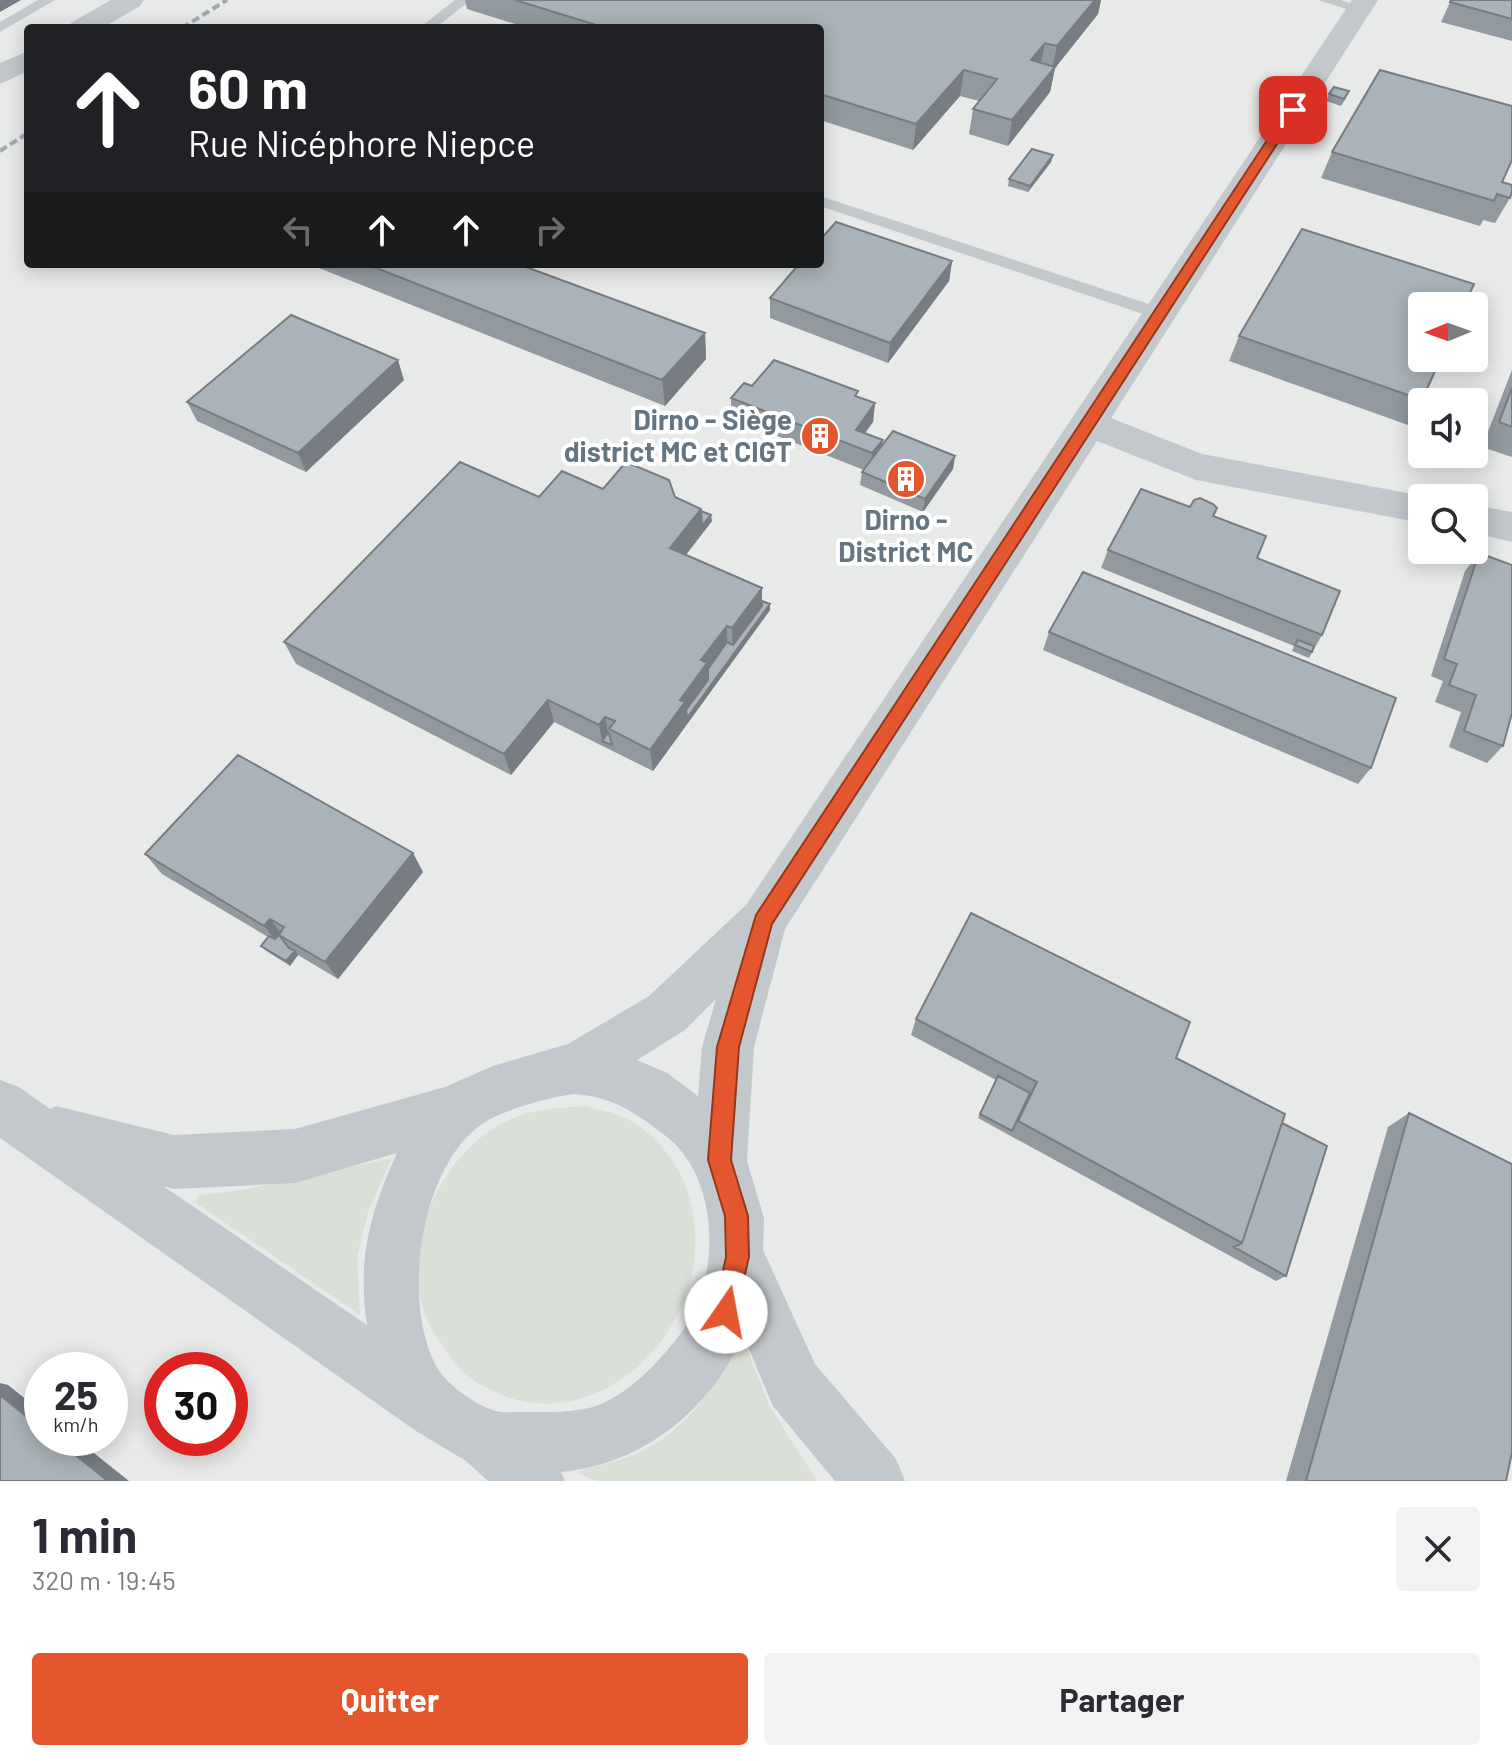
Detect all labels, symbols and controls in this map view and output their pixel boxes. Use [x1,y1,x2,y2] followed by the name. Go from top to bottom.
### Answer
[188,53,308,120] text: 60 m
[56,56,160,160] icon: ahead
[1259,76,1327,144] pin
[1271,88,1315,132] icon: arrive
[188,121,535,164] text: Rue Nicéphore Niepce
[276,208,320,252] icon: left
[360,208,404,252] icon: ahead
[444,208,488,252] icon: ahead
[528,208,572,252] icon: right
[1408,292,1488,372] north arrow
[1408,292,1488,564] map controls
[1408,388,1488,468] button: sound
[564,402,792,468] place label: Dirno - Siège district MC et CIGT
[799,415,841,457] building icon: Dirno - Siège district MC et CIGT
[885,458,927,500] building icon: Dirno - District MC
[1408,484,1488,564] button: search
[838,502,974,568] place label: Dirno - District MC
[684,1270,768,1354] position arrow
[144,1352,248,1456] speed limit sign: 30
[54,1370,98,1418] text: 25
[53,1412,99,1436] text: km/h
[32,1505,137,1563] text: 1 min
[1396,1507,1480,1591] button: close
[32,1564,176,1595] text: 320 m · 19:45
[32,1653,748,1745] button: Quitter
[764,1653,1480,1745] button: Partager

